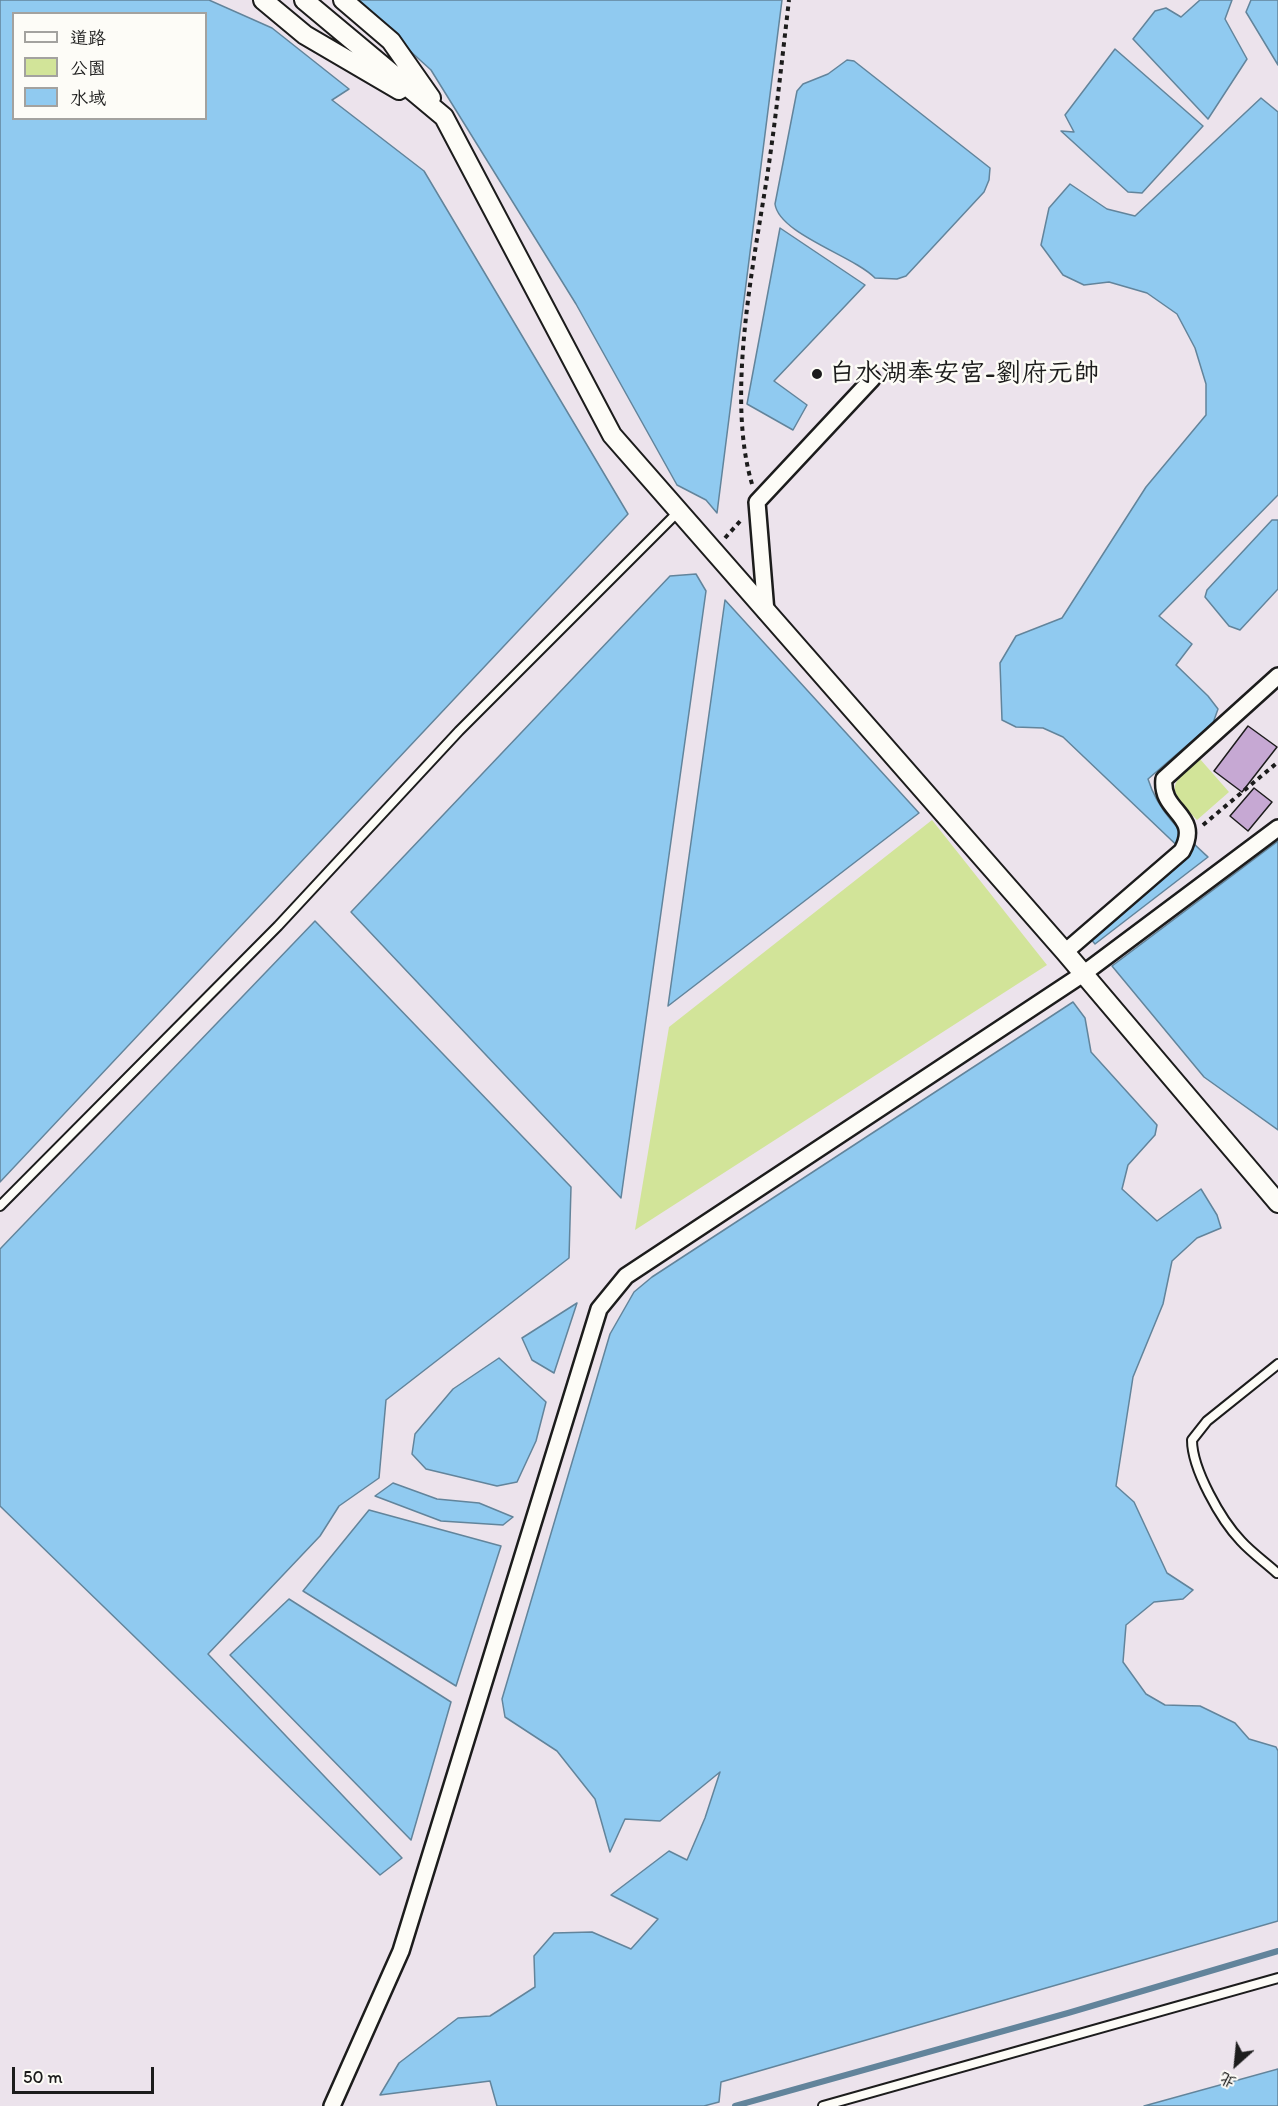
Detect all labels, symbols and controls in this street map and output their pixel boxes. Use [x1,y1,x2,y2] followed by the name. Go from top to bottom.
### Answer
[12,12,207,120] legend
[70,27,106,49] text: 道路
[70,57,106,79] text: 公園
[70,87,106,109] text: 水域
[829,358,1099,390] place label: 白水湖奉安宮-劉府元帥
[810,367,824,381] marker: 白水湖奉安宮-劉府元帥
[1206,2034,1266,2094] north arrow
[15,2055,158,2093] scale bar
[23,2066,63,2088] text: 50 m
[1216,2068,1239,2093] text: 北

